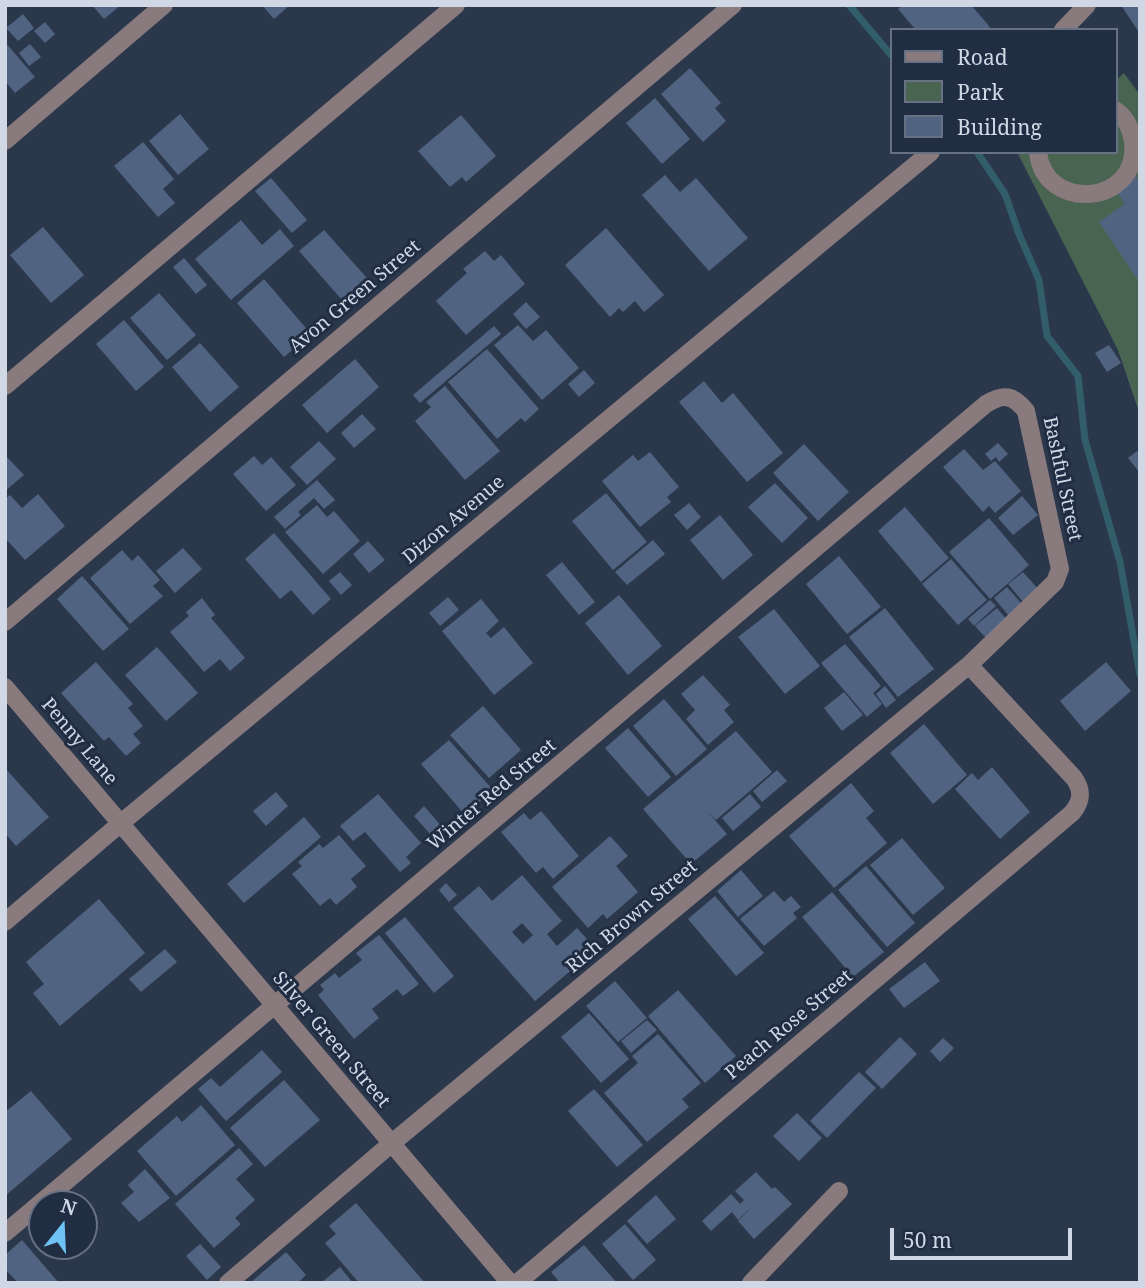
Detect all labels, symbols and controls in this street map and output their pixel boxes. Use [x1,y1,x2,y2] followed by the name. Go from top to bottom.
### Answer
[890,28,1117,154] legend
[957,43,1008,71] text: Road
[957,78,1004,106] text: Park
[957,113,1042,141] text: Building
[285,235,425,359] street label: Avon Green Street
[1038,415,1086,543] street label: Bashful Street
[399,471,509,569] street label: Dizon Avenue
[36,694,122,790] street label: Penny Lane
[423,734,561,856] street label: Winter Red Street
[562,856,702,978] street label: Rich Brown Street
[721,965,857,1085] street label: Peach Rose Street
[268,967,394,1113] street label: Silver Green Street
[28,1190,98,1260] north arrow
[58,1192,80,1222] text: N
[893,1214,1075,1258] scale bar
[903,1226,952,1254] text: 50 m

